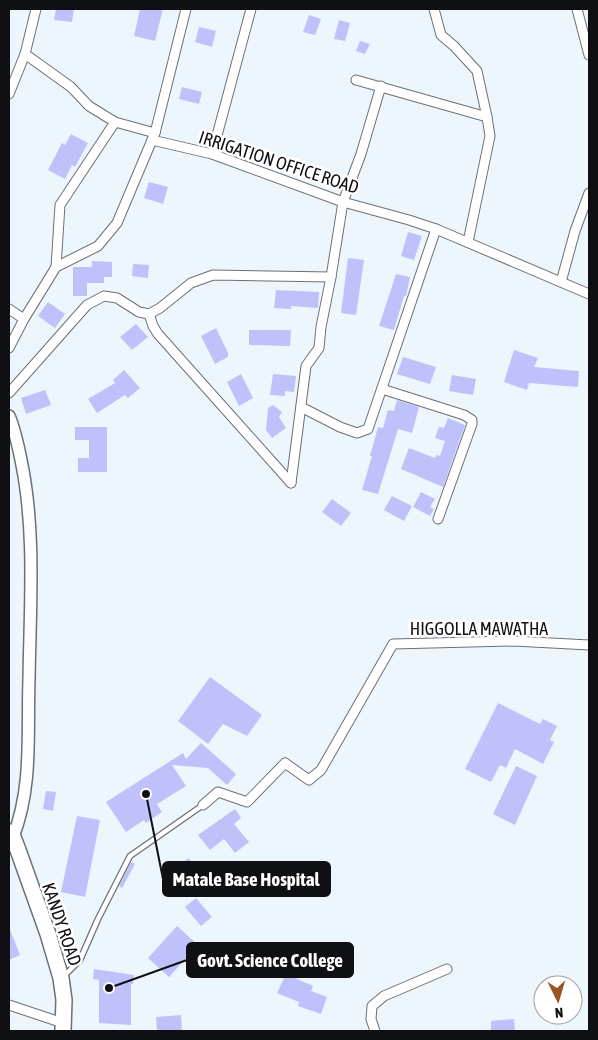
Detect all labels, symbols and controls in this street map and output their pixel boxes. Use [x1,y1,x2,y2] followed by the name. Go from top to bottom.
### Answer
[196,126,362,198] street label: IRRIGATION OFFICE ROAD
[410,618,548,639] street label: HIGGOLLA MAWATHA
[163,862,330,896] callout: Matale Base Hospital
[172,868,321,890] text: Matale Base Hospital
[38,880,86,968] street label: KANDY ROAD
[187,943,353,977] callout: Govt. Science College
[197,949,343,971] text: Govt. Science College
[533,975,583,1025] north arrow
[554,1005,564,1021] text: N

